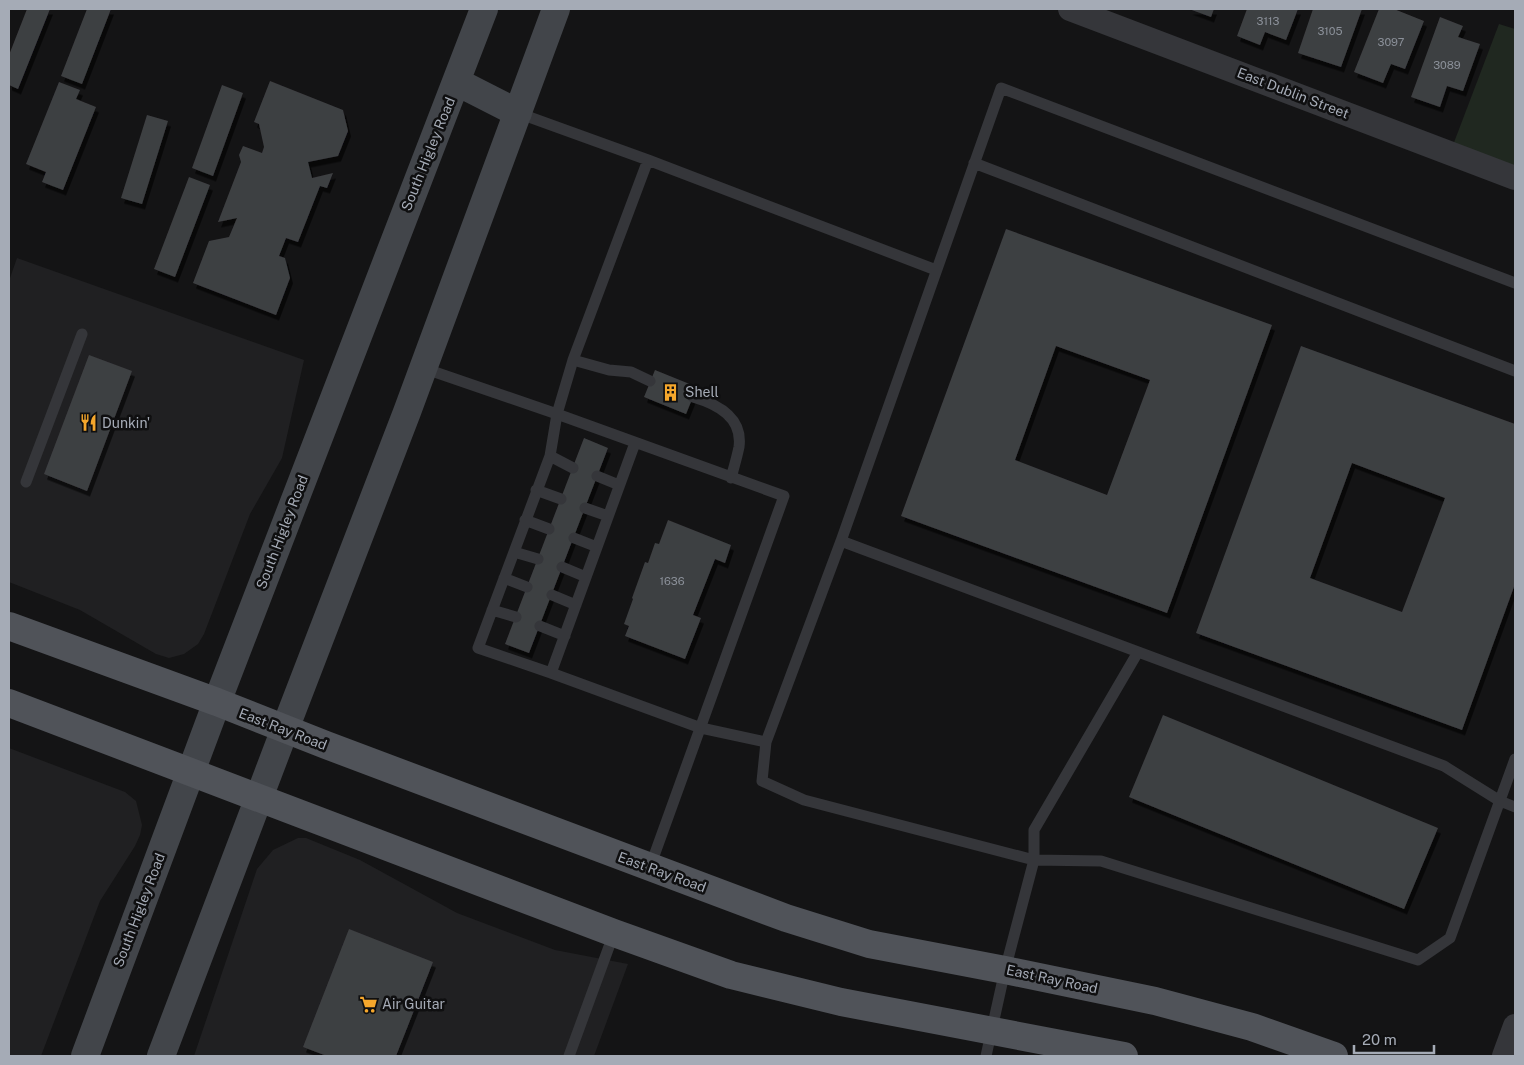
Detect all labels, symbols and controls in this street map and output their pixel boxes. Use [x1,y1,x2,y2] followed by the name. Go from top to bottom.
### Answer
[1257,15,1279,27] house number: 3113
[1317,25,1343,37] house number: 3105
[1378,36,1405,48] house number: 3097
[1433,59,1461,71] house number: 3089
[1235,64,1351,122] street label: East Dublin Street
[398,95,458,213] street label: South Higley Road
[661,382,681,402] building icon: Shell
[685,384,719,400] place label: Shell
[78,413,98,433] restaurant icon: Dunkin'
[102,415,150,431] place label: Dunkin'
[253,473,311,591] street label: South Higley Road
[660,575,685,587] house number: 1636
[237,705,329,753] street label: East Ray Road
[616,849,708,895] street label: East Ray Road
[110,851,168,969] street label: South Higley Road
[1005,962,1099,996] street label: East Ray Road
[358,994,378,1014] supermarket icon: Air Guitar
[382,996,445,1012] place label: Air Guitar
[1354,1022,1434,1054] scale bar
[1362,1031,1397,1048] text: 20 m

